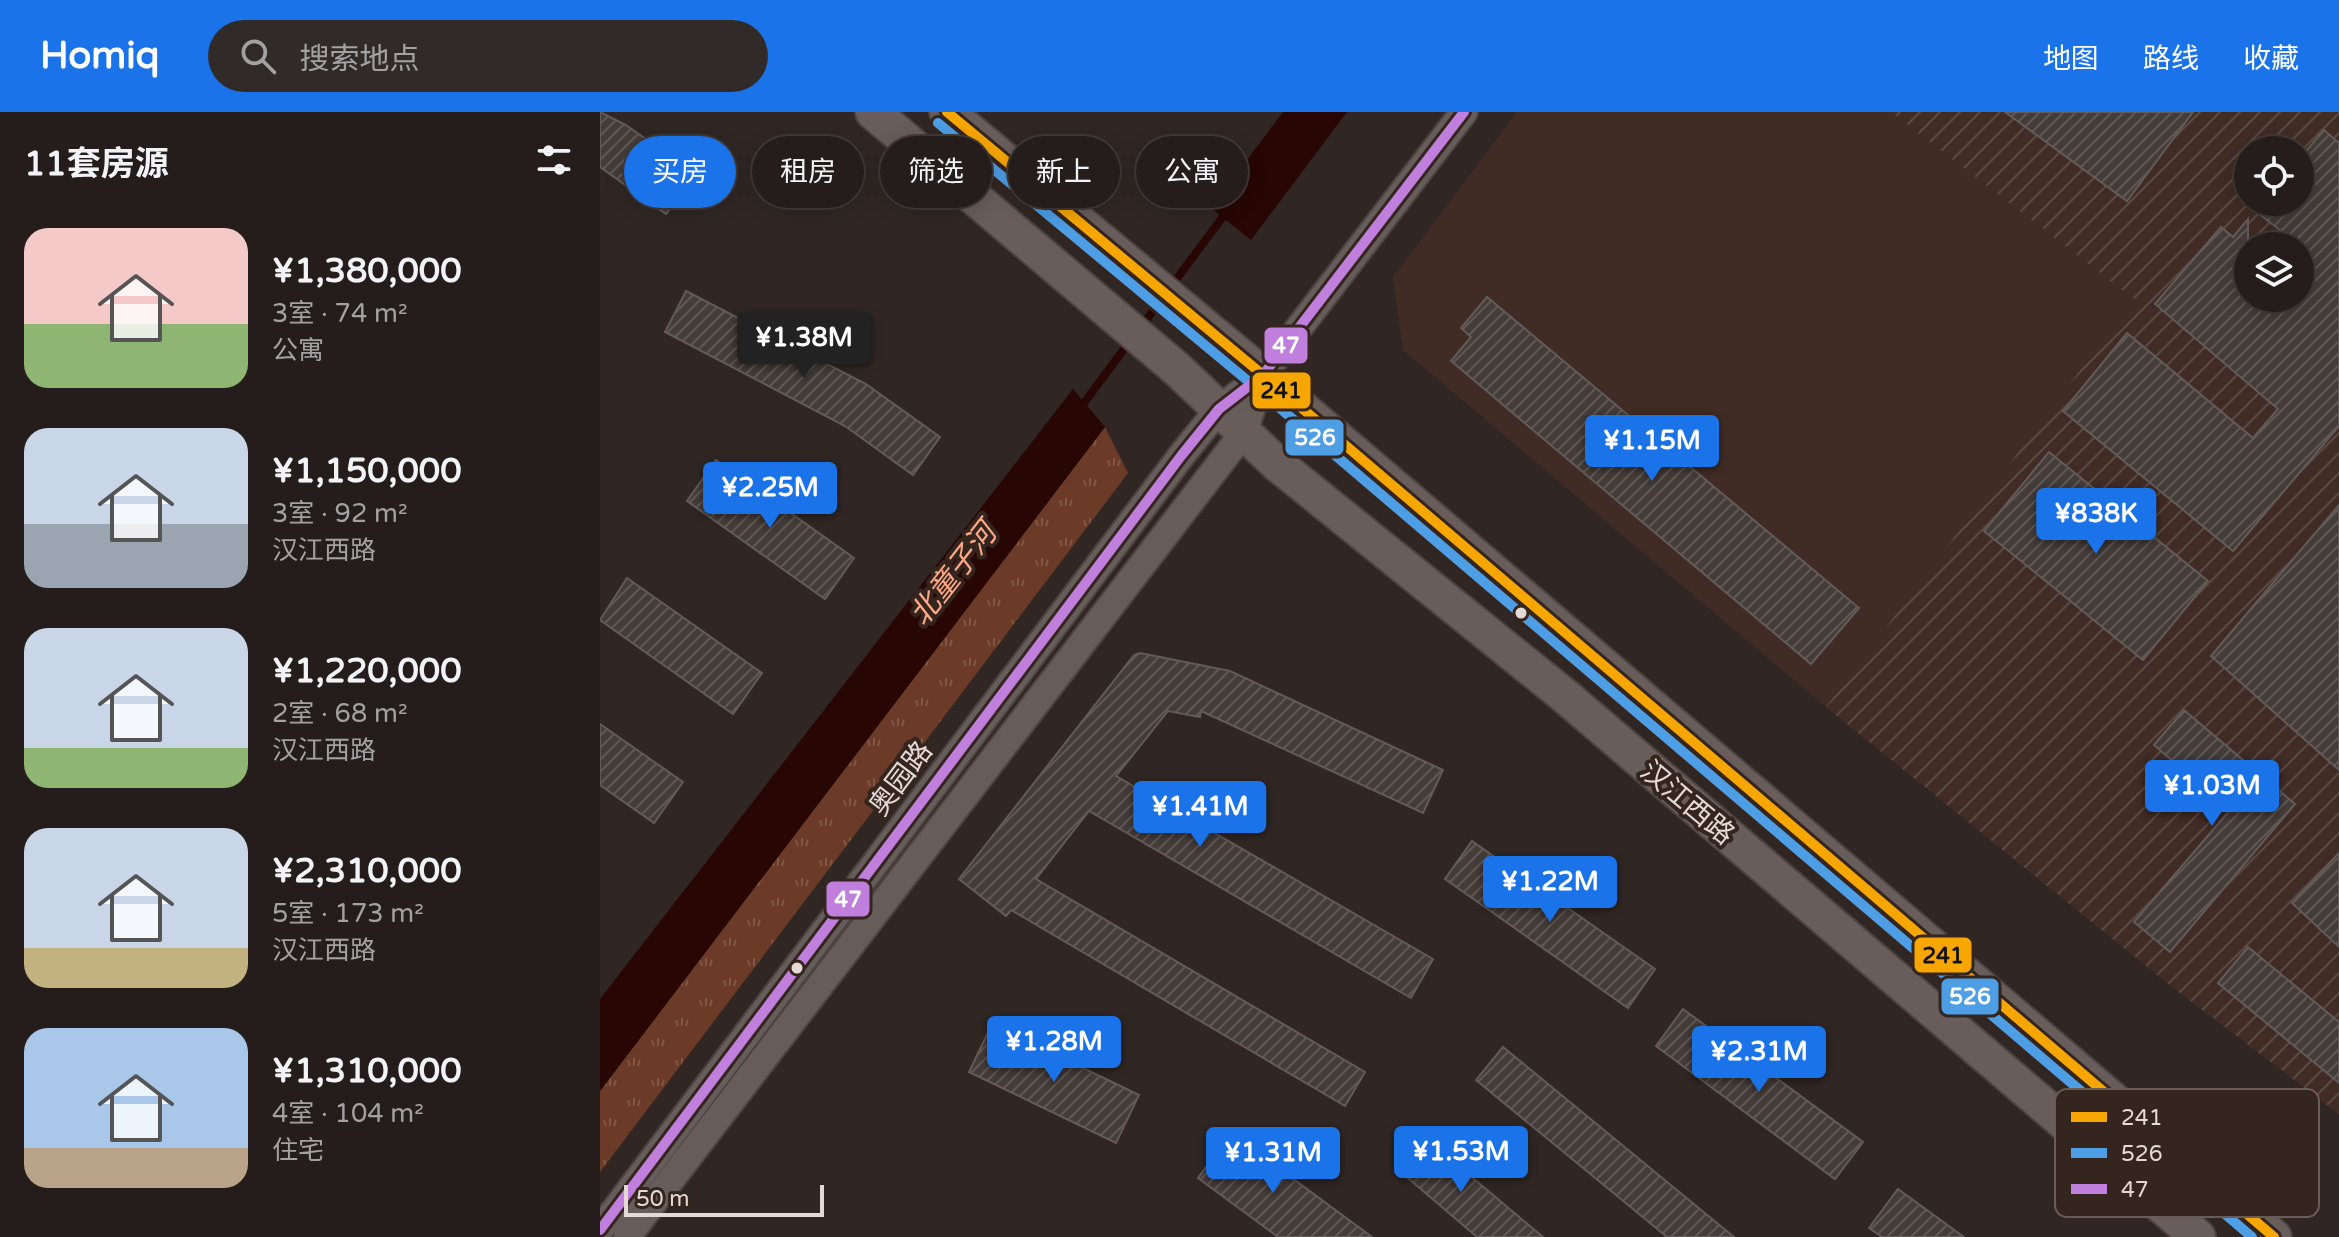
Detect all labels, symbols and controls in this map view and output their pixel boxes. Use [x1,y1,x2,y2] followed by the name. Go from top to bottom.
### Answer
[208,20,768,92] search box
[40,33,160,79] text: Homiq
[236,34,280,78] icon: search
[300,41,420,78] text: 搜索地点
[2043,42,2099,76] text: 地图
[2143,42,2199,76] text: 路线
[2243,42,2299,76] text: 收藏
[624,136,736,208] chip: 买房
[752,136,864,208] chip: 租房
[880,136,992,208] chip: 筛选
[1008,136,1120,208] chip: 新上
[1136,136,1248,208] chip: 公寓
[2234,136,2314,312] map controls
[2234,136,2314,216] button: locate
[532,138,576,182] icon: filters
[24,144,169,185] text: 11套房源
[2234,232,2314,312] button: layers
[272,251,462,292] text: ¥1,380,000
[88,260,184,356] icon: home
[272,298,408,329] text: 3室 · 74 m²
[739,312,869,380] pin: ¥1.38M
[755,322,853,353] text: ¥1.38M
[1263,326,1309,365] line badge: 47
[1272,333,1300,359] text: 47
[272,335,324,366] text: 公寓
[1251,371,1312,410] line badge: 241
[1260,378,1302,404] text: 241
[1587,415,1717,483] pin: ¥1.15M
[1284,418,1345,457] line badge: 526
[1294,425,1336,451] text: 526
[1603,425,1701,456] text: ¥1.15M
[272,451,462,492] text: ¥1,150,000
[88,460,184,556] icon: home
[705,462,835,530] pin: ¥2.25M
[721,472,819,503] text: ¥2.25M
[2040,488,2152,556] pin: ¥838K
[272,498,408,529] text: 3室 · 92 m²
[2054,498,2138,529] text: ¥838K
[902,512,1008,633] water label: 北童子河
[272,535,376,566] text: 汉江西路
[1513,605,1529,621] unlabelled marker
[272,651,462,692] text: ¥1,220,000
[88,660,184,756] icon: home
[272,698,408,729] text: 2室 · 68 m²
[272,735,376,766] text: 汉江西路
[862,735,940,822] street label: 奥园路
[1634,754,1741,852] street label: 汉江西路
[2147,760,2277,828] pin: ¥1.03M
[2163,770,2261,801] text: ¥1.03M
[1135,781,1265,849] pin: ¥1.41M
[1151,791,1249,822] text: ¥1.41M
[272,851,462,892] text: ¥2,310,000
[1485,856,1615,924] pin: ¥1.22M
[88,860,184,956] icon: home
[1501,866,1599,897] text: ¥1.22M
[825,880,871,918] line badge: 47
[834,887,862,913] text: 47
[272,898,424,929] text: 5室 · 173 m²
[272,935,376,966] text: 汉江西路
[1913,936,1973,974] line badge: 241
[1922,943,1964,969] text: 241
[789,960,805,976] unlabelled marker
[1940,977,2000,1016] line badge: 526
[1949,984,1991,1010] text: 526
[989,1016,1119,1084] pin: ¥1.28M
[1005,1026,1103,1057] text: ¥1.28M
[1694,1026,1824,1094] pin: ¥2.31M
[1710,1036,1808,1067] text: ¥2.31M
[272,1051,462,1092] text: ¥1,310,000
[88,1060,184,1156] icon: home
[2055,1089,2319,1217] legend
[272,1098,424,1129] text: 4室 · 104 m²
[2121,1105,2162,1131] text: 241
[1396,1126,1526,1194] pin: ¥1.53M
[1208,1127,1338,1195] pin: ¥1.31M
[272,1135,324,1166] text: 住宅
[1412,1136,1510,1167] text: ¥1.53M
[1224,1137,1322,1168] text: ¥1.31M
[2121,1141,2162,1167] text: 526
[2121,1177,2149,1203] text: 47
[624,1181,824,1217] scale bar
[636,1186,690,1212] text: 50 m

